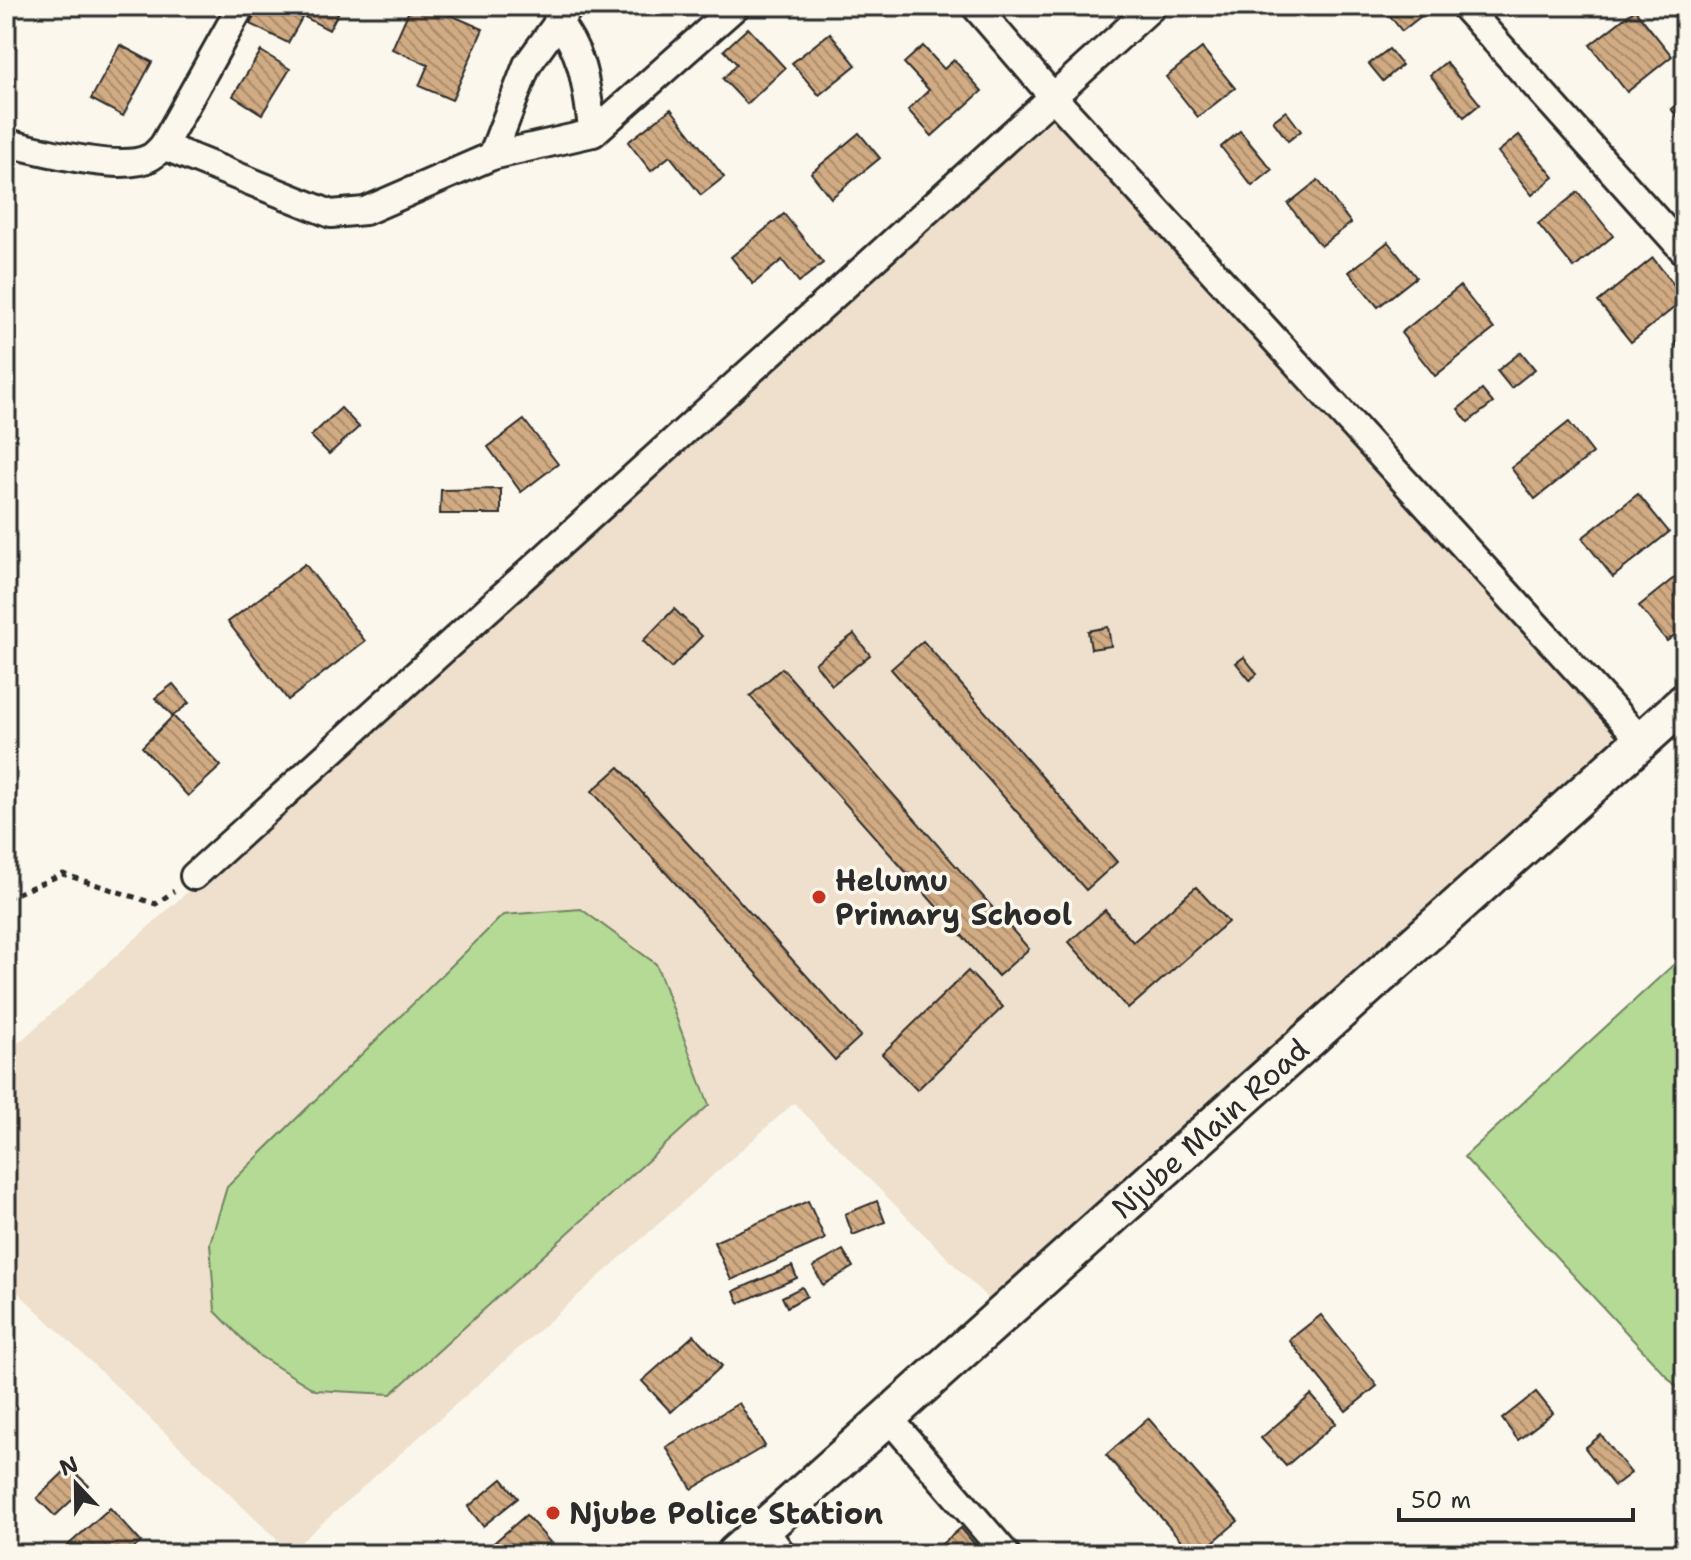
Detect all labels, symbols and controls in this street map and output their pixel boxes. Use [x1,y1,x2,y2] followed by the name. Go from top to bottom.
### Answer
[835,860,1072,935] place label: Helumu Primary School
[810,888,828,906] marker: Helumu Primary School
[1102,1029,1318,1228] street label: Njube Main Road
[36,1444,116,1524] north arrow
[55,1449,82,1483] text: N
[1399,1472,1633,1522] scale bar
[1411,1484,1471,1516] text: 50 m
[569,1493,883,1534] place label: Njube Police Station
[544,1504,562,1522] marker: Njube Police Station

